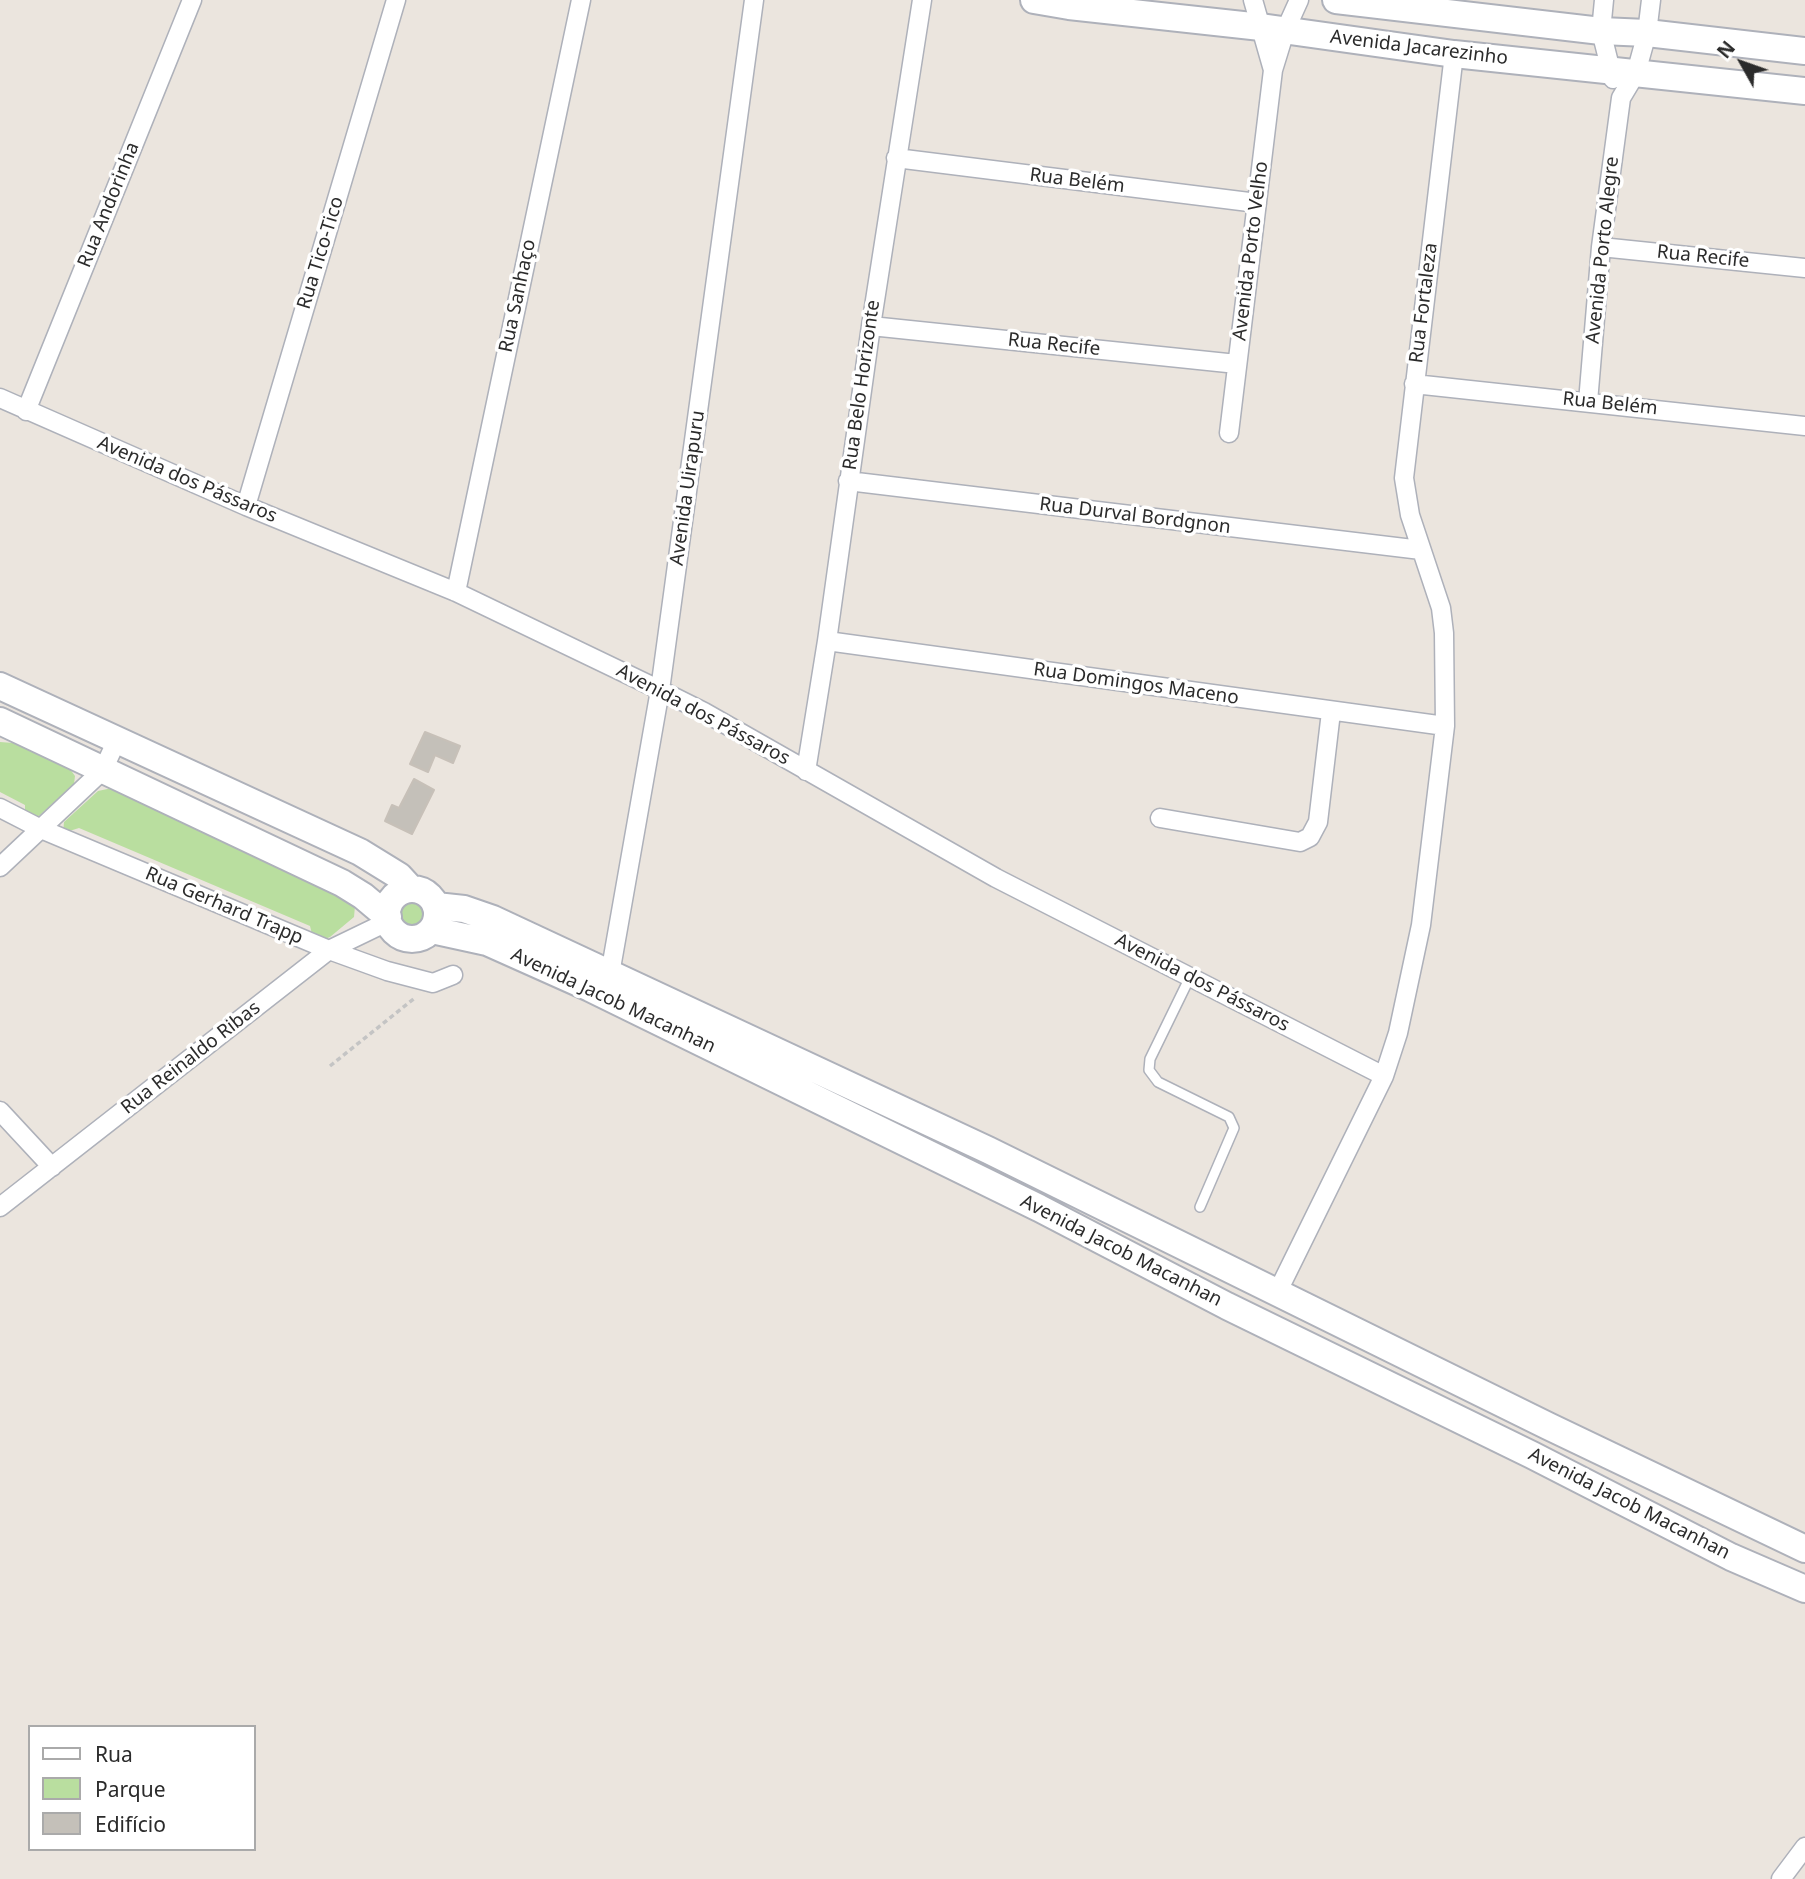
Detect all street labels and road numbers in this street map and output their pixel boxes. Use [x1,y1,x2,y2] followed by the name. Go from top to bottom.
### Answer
[1329,26,1509,70] street label: Avenida Jacarezinho
[73,139,145,271] street label: Rua Andorinha
[1582,155,1624,345] street label: Avenida Porto Alegre
[1229,160,1273,342] street label: Avenida Porto Velho
[1028,164,1126,198] street label: Rua Belém
[293,194,349,312] street label: Rua Tico-Tico
[495,237,541,355] street label: Rua Sanhaço
[1656,241,1750,273] street label: Rua Recife
[1405,242,1443,364] street label: Rua Fortaleza
[839,298,885,472] street label: Rua Belo Horizonte
[1007,329,1101,361] street label: Rua Recife
[1561,388,1659,420] street label: Rua Belém
[666,409,710,567] street label: Avenida Uirapuru
[94,432,280,528] street label: Avenida dos Pássaros
[1038,493,1232,539] street label: Rua Durval Bordgnon
[1032,658,1240,710] street label: Rua Domingos Maceno
[613,660,793,770] street label: Avenida dos Pássaros
[142,862,306,950] street label: Rua Gerhard Trapp
[1111,929,1293,1037] street label: Avenida dos Pássaros
[507,944,719,1058] street label: Avenida Jacob Macanhan
[117,997,265,1119] street label: Rua Reinaldo Ribas
[1016,1190,1226,1312] street label: Avenida Jacob Macanhan
[1524,1443,1734,1565] street label: Avenida Jacob Macanhan

